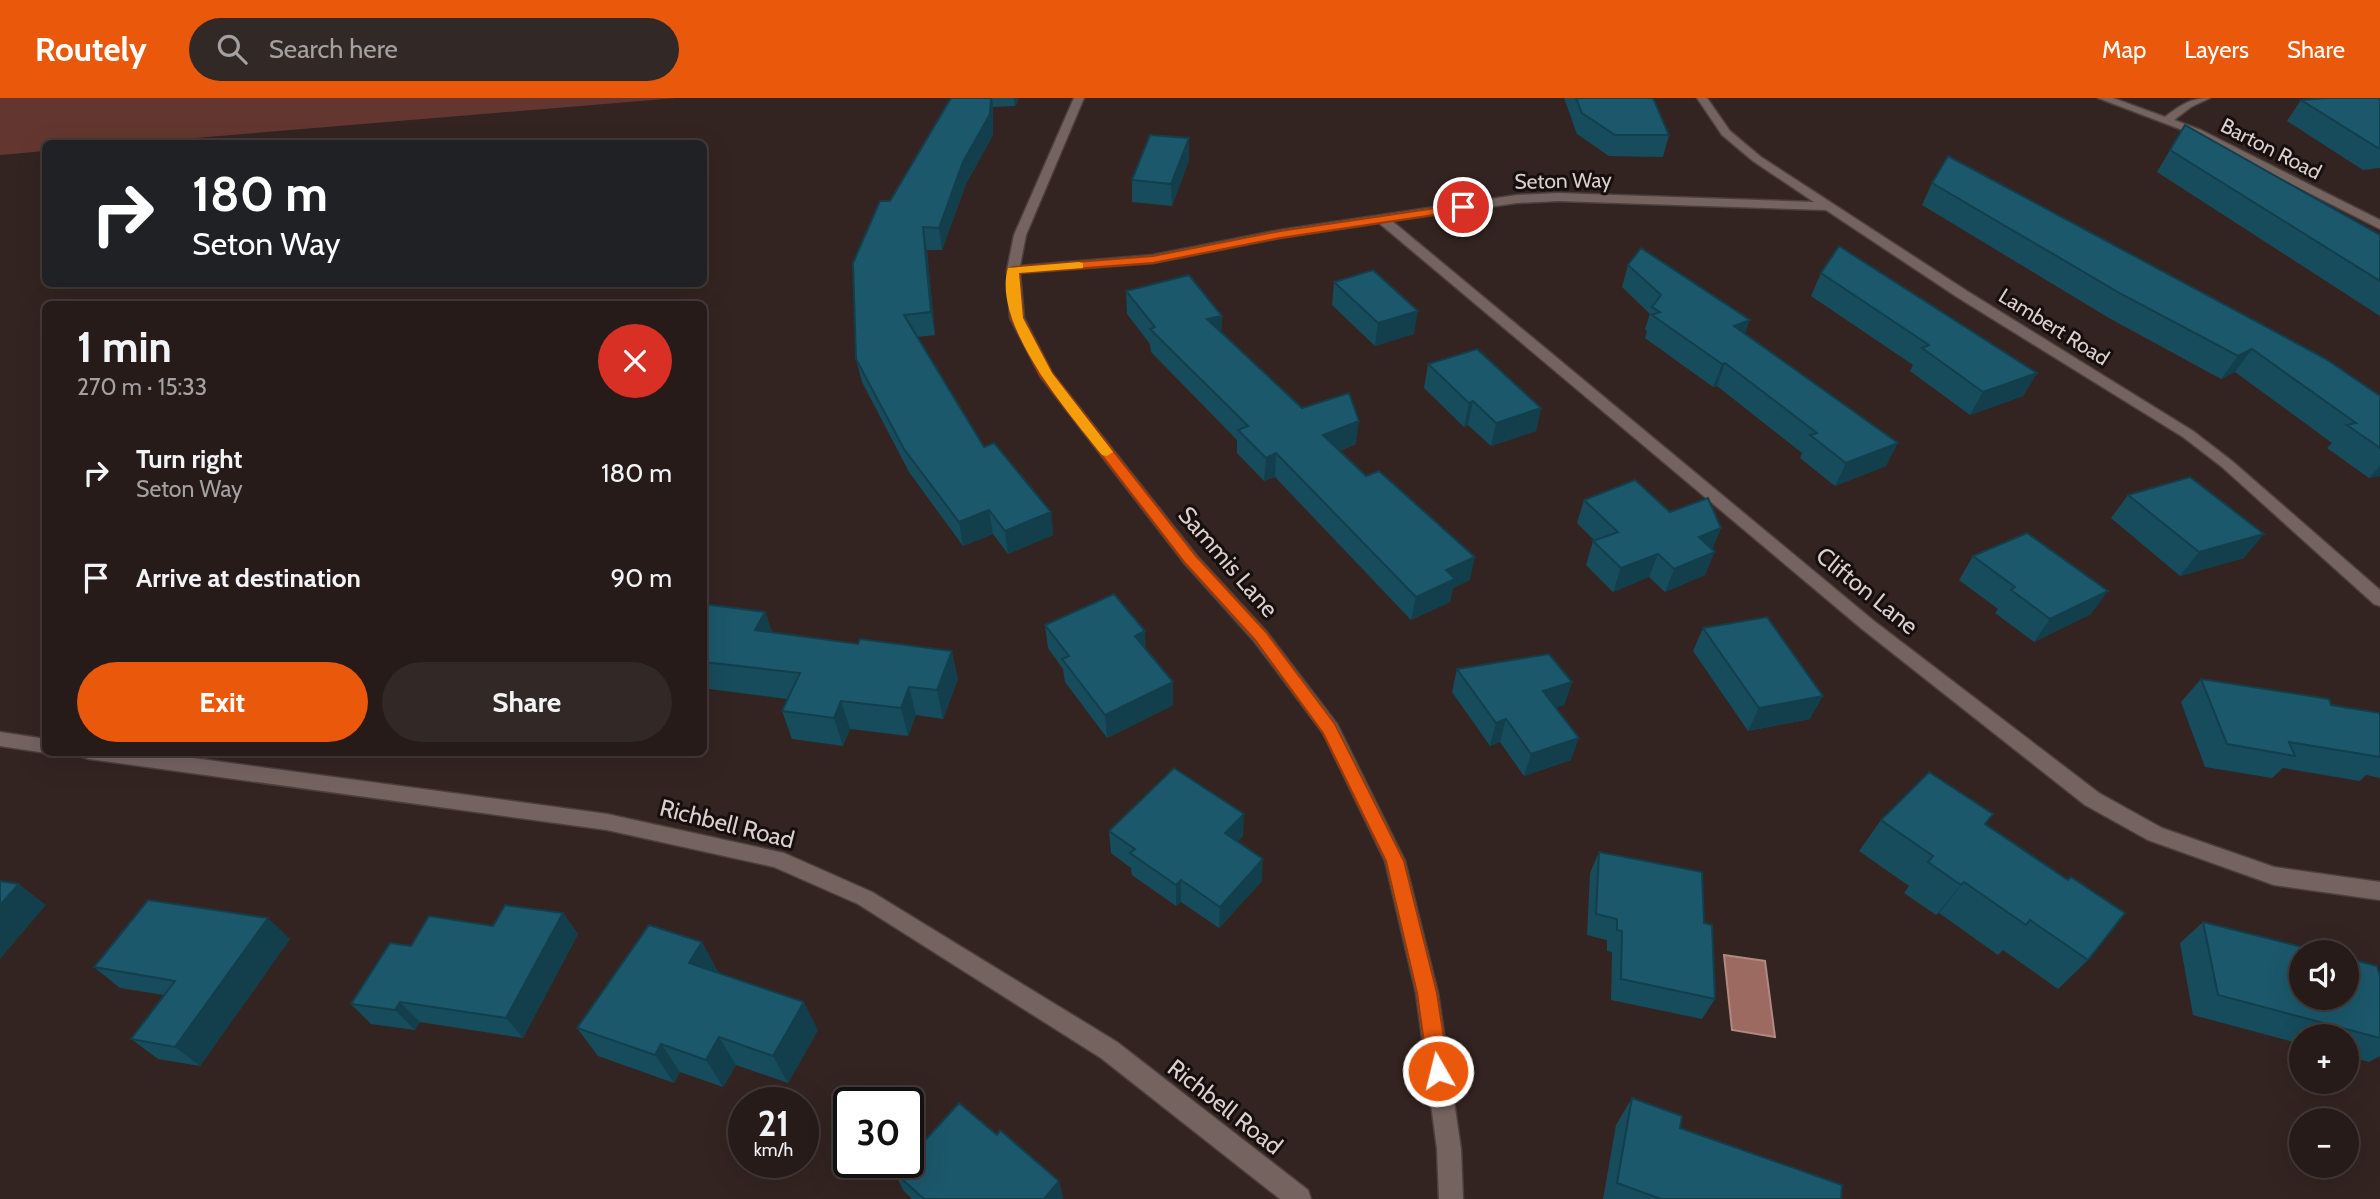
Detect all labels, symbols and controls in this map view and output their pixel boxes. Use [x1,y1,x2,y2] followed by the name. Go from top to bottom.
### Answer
[189,18,679,81] search box
[35,29,147,69] text: Routely
[213,30,251,68] icon: search
[269,33,398,65] text: Search here
[2102,35,2146,64] text: Map
[2184,35,2249,64] text: Layers
[2287,35,2345,64] text: Share
[2217,112,2326,185] street label: Barton Road
[192,164,328,223] text: 180 m
[1514,167,1612,194] street label: Seton Way
[77,168,168,259] icon: right
[1433,177,1493,237] pin
[1444,188,1482,226] icon: arrive
[192,224,340,263] text: Seton Way
[1994,283,2114,370] street label: Lambert Road
[77,321,172,373] text: 1 min
[598,324,672,398] button: close
[77,373,207,401] text: 270 m · 15:33
[136,443,242,475] text: Turn right
[77,454,115,492] icon: right
[601,457,672,489] text: 180 m
[136,475,243,503] text: Seton Way
[1172,500,1284,623] street label: Sammis Lane
[1810,541,1924,641] street label: Clifton Lane
[77,559,115,597] icon: arrive
[136,562,361,594] text: Arrive at destination
[610,562,672,594] text: 90 m
[77,662,368,742] button: Exit
[382,662,672,742] button: Share
[657,793,797,854] street label: Richbell Road
[2289,940,2359,1178] map controls
[2289,940,2359,1010] button: sound
[2289,1024,2359,1094] button: +
[1401,1034,1475,1108] position arrow
[1162,1053,1288,1160] street label: Richbell Road
[833,1087,924,1178] speed limit sign: 30
[758,1102,789,1145] text: 21
[2289,1108,2359,1178] button: −
[754,1139,793,1161] text: km/h

